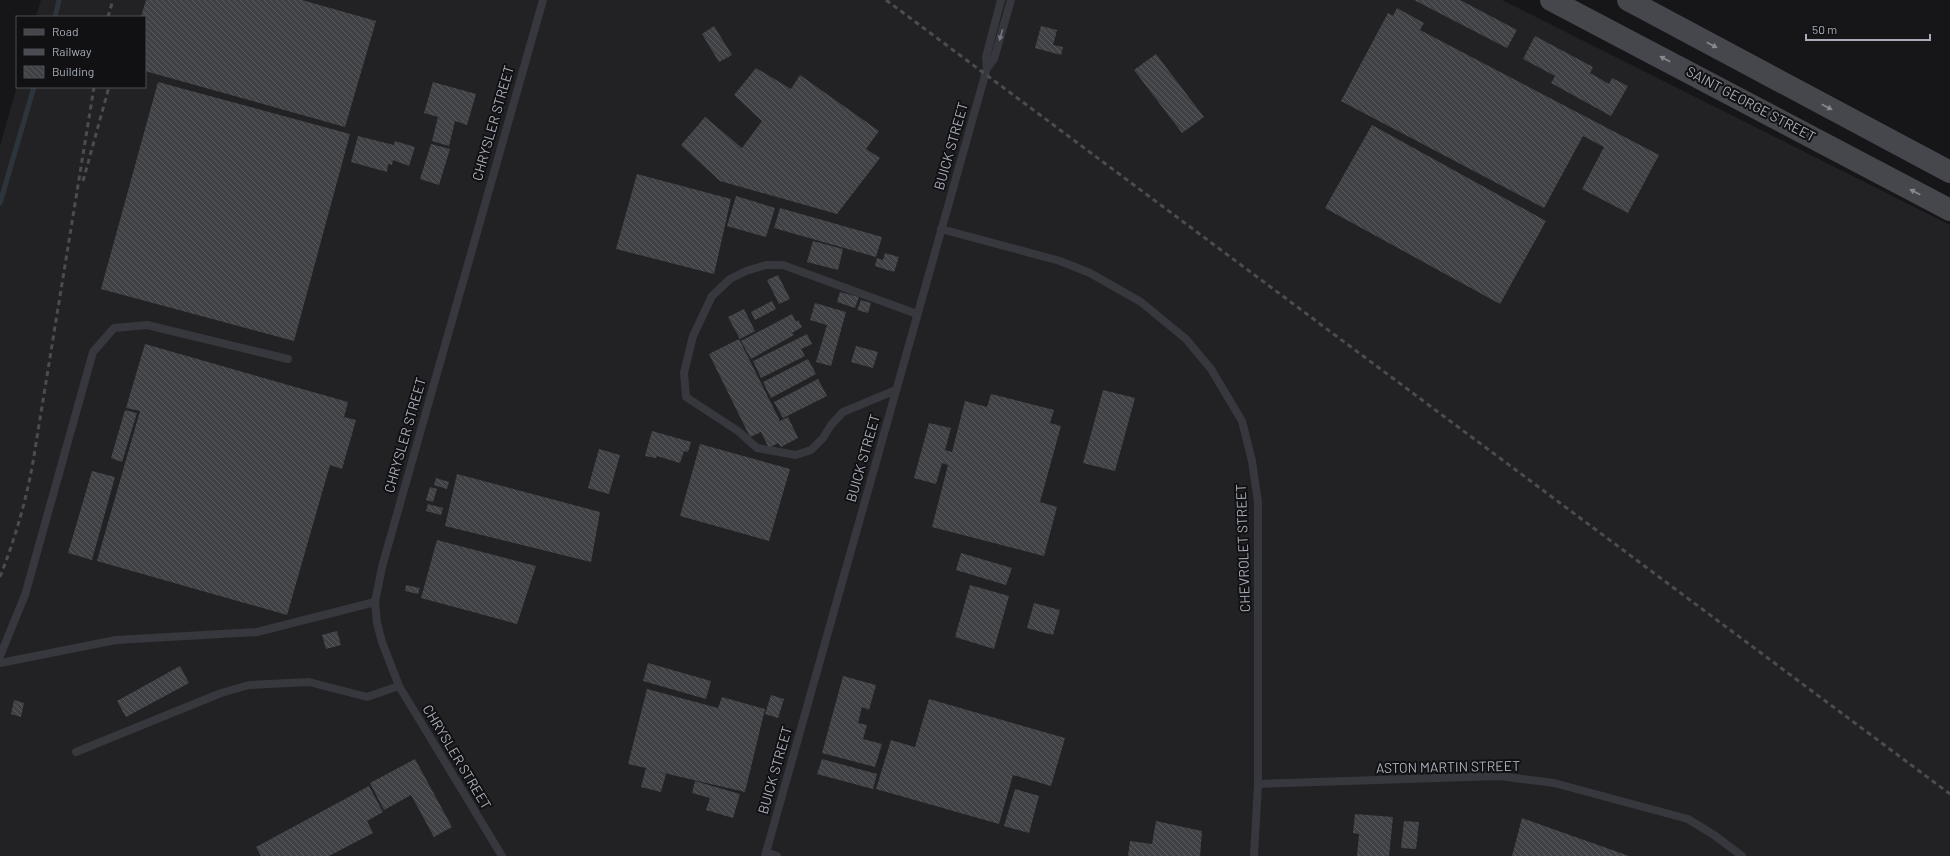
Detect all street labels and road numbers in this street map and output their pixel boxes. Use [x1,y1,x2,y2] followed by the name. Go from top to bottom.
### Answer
[1684,62,1819,145] street label: SAINT GEORGE STREET
[468,63,517,182] street label: CHRYSLER STREET
[930,100,971,192] street label: BUICK STREET
[380,375,429,494] street label: CHRYSLER STREET
[842,412,883,504] street label: BUICK STREET
[1232,484,1253,612] street label: CHEVROLET STREET
[419,701,495,812] street label: CHRYSLER STREET
[754,724,795,816] street label: BUICK STREET
[1376,757,1520,776] street label: ASTON MARTIN STREET

